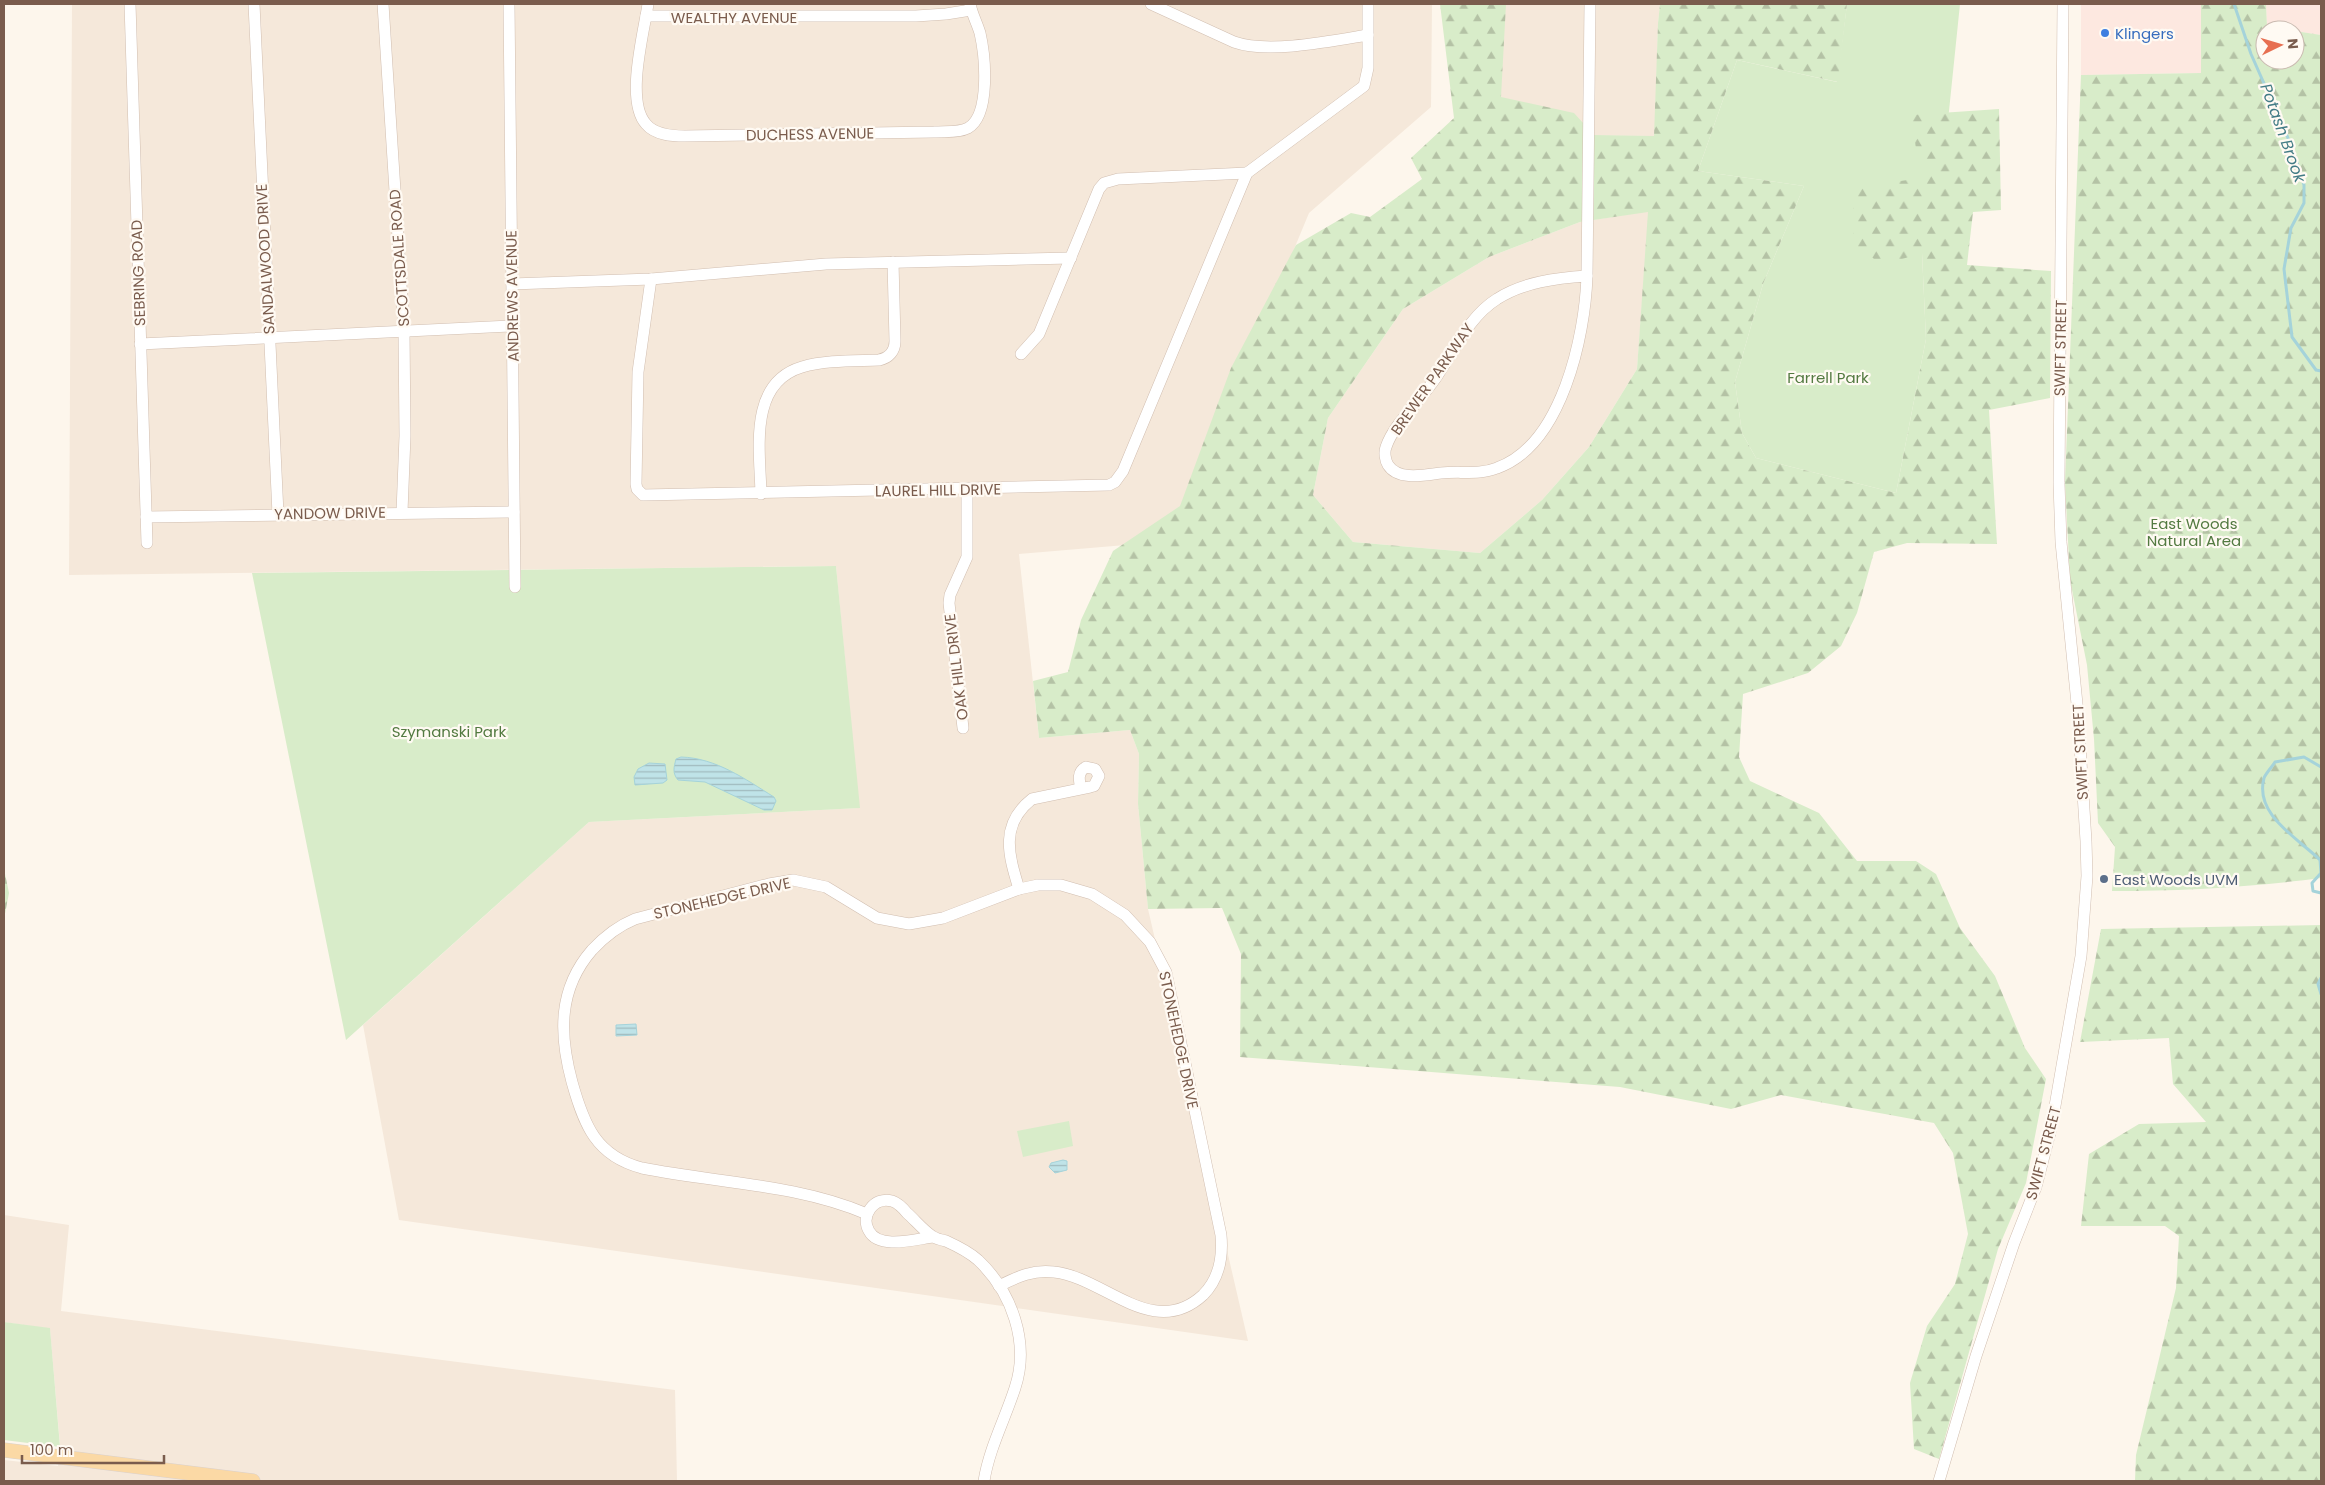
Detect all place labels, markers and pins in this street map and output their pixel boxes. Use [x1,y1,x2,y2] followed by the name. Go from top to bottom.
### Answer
[2115,23,2174,44] place label: Klingers
[2099,27,2111,39] marker: Klingers
[2114,869,2238,890] place label: East Woods UVM
[2098,873,2110,885] marker: East Woods UVM

